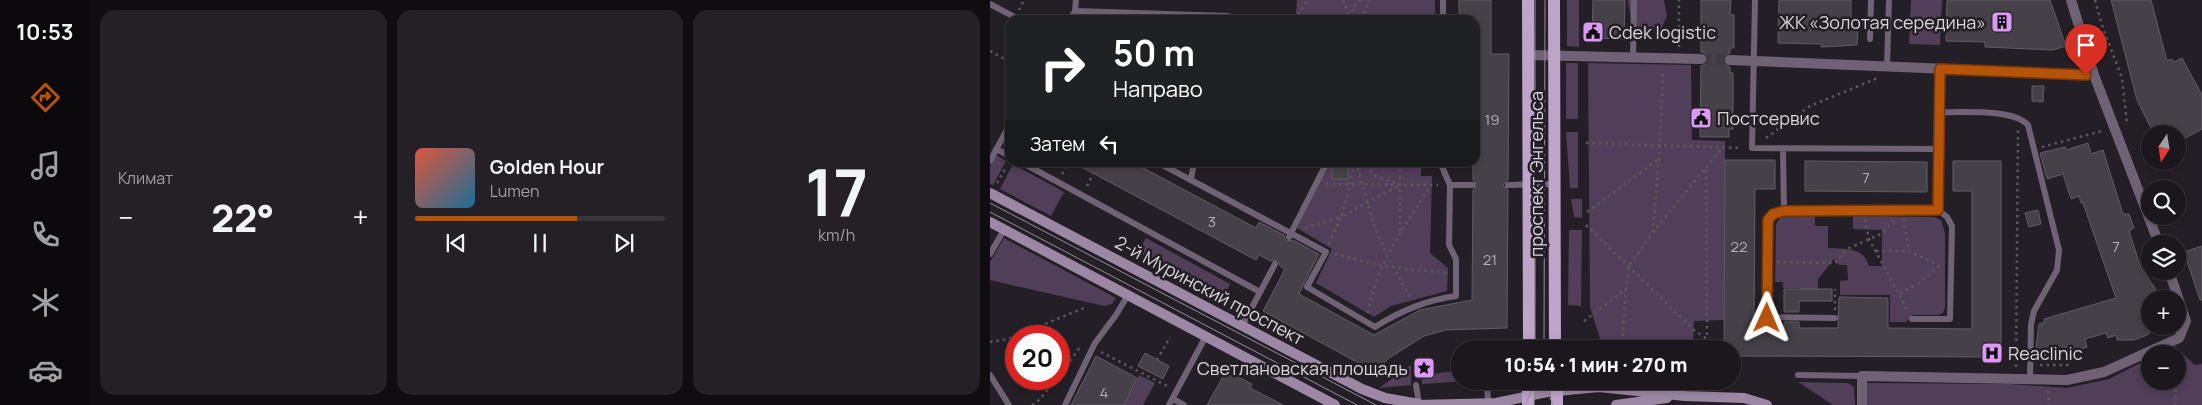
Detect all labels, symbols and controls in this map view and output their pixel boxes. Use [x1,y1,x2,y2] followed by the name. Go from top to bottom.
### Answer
[1779,10,1986,34] place label: ЖК «Золотая середина»
[1990,10,2014,34] building icon: ЖК «Золотая середина»
[16,17,74,47] text: 10:53
[1581,20,1605,44] public building icon: Cdek logistic
[1609,20,1716,44] place label: Cdek logistic
[2065,24,2107,75] pin
[1113,29,1195,77] text: 50 m
[2072,31,2100,59] icon: arrive
[1030,35,1095,100] icon: right
[1113,74,1203,104] text: Направо
[28,80,63,115] icon: directions
[1524,91,1548,257] street label: проспект Энгельса
[1689,106,1713,130] public building icon: Постсервис
[1717,106,1820,130] place label: Постсервис
[1484,109,1500,130] house number: 19
[2141,125,2186,170] north arrow
[2141,125,2186,390] map controls
[1095,130,1123,158] icon: left
[1030,131,1085,157] text: Затем
[805,147,868,236] text: 17
[28,148,63,183] icon: music
[490,154,604,180] text: Golden Hour
[118,167,173,189] text: Климат
[1862,167,1870,188] house number: 7
[490,180,539,202] text: Lumen
[2141,180,2186,225] button: search
[211,191,274,243] text: 22°
[118,198,133,236] text: −
[352,198,369,236] text: +
[1208,211,1216,232] house number: 3
[28,217,63,252] icon: phone
[818,224,855,246] text: km/h
[442,229,470,257] icon: previous
[526,229,554,257] icon: pause
[610,229,638,257] icon: next
[1111,230,1309,350] street label: 2-й Муринский проспект
[2141,235,2186,280] button: layers
[1730,236,1748,257] house number: 22
[2112,236,2120,257] house number: 7
[1483,249,1497,270] house number: 21
[28,285,63,320] icon: climate
[2141,290,2186,335] button: +
[1740,291,1792,343] position arrow
[1005,325,1070,390] speed limit sign: 20
[1980,341,2004,365] hospital icon: Reaclinic
[2008,341,2083,365] place label: Reaclinic
[2141,345,2186,390] button: −
[1505,352,1687,378] text: 10:54 · 1 мин · 270 m
[28,353,63,388] icon: car
[1197,356,1408,380] place label: Светлановская площадь
[1412,356,1436,380] place icon: Светлановская площадь
[1100,382,1109,403] house number: 4

